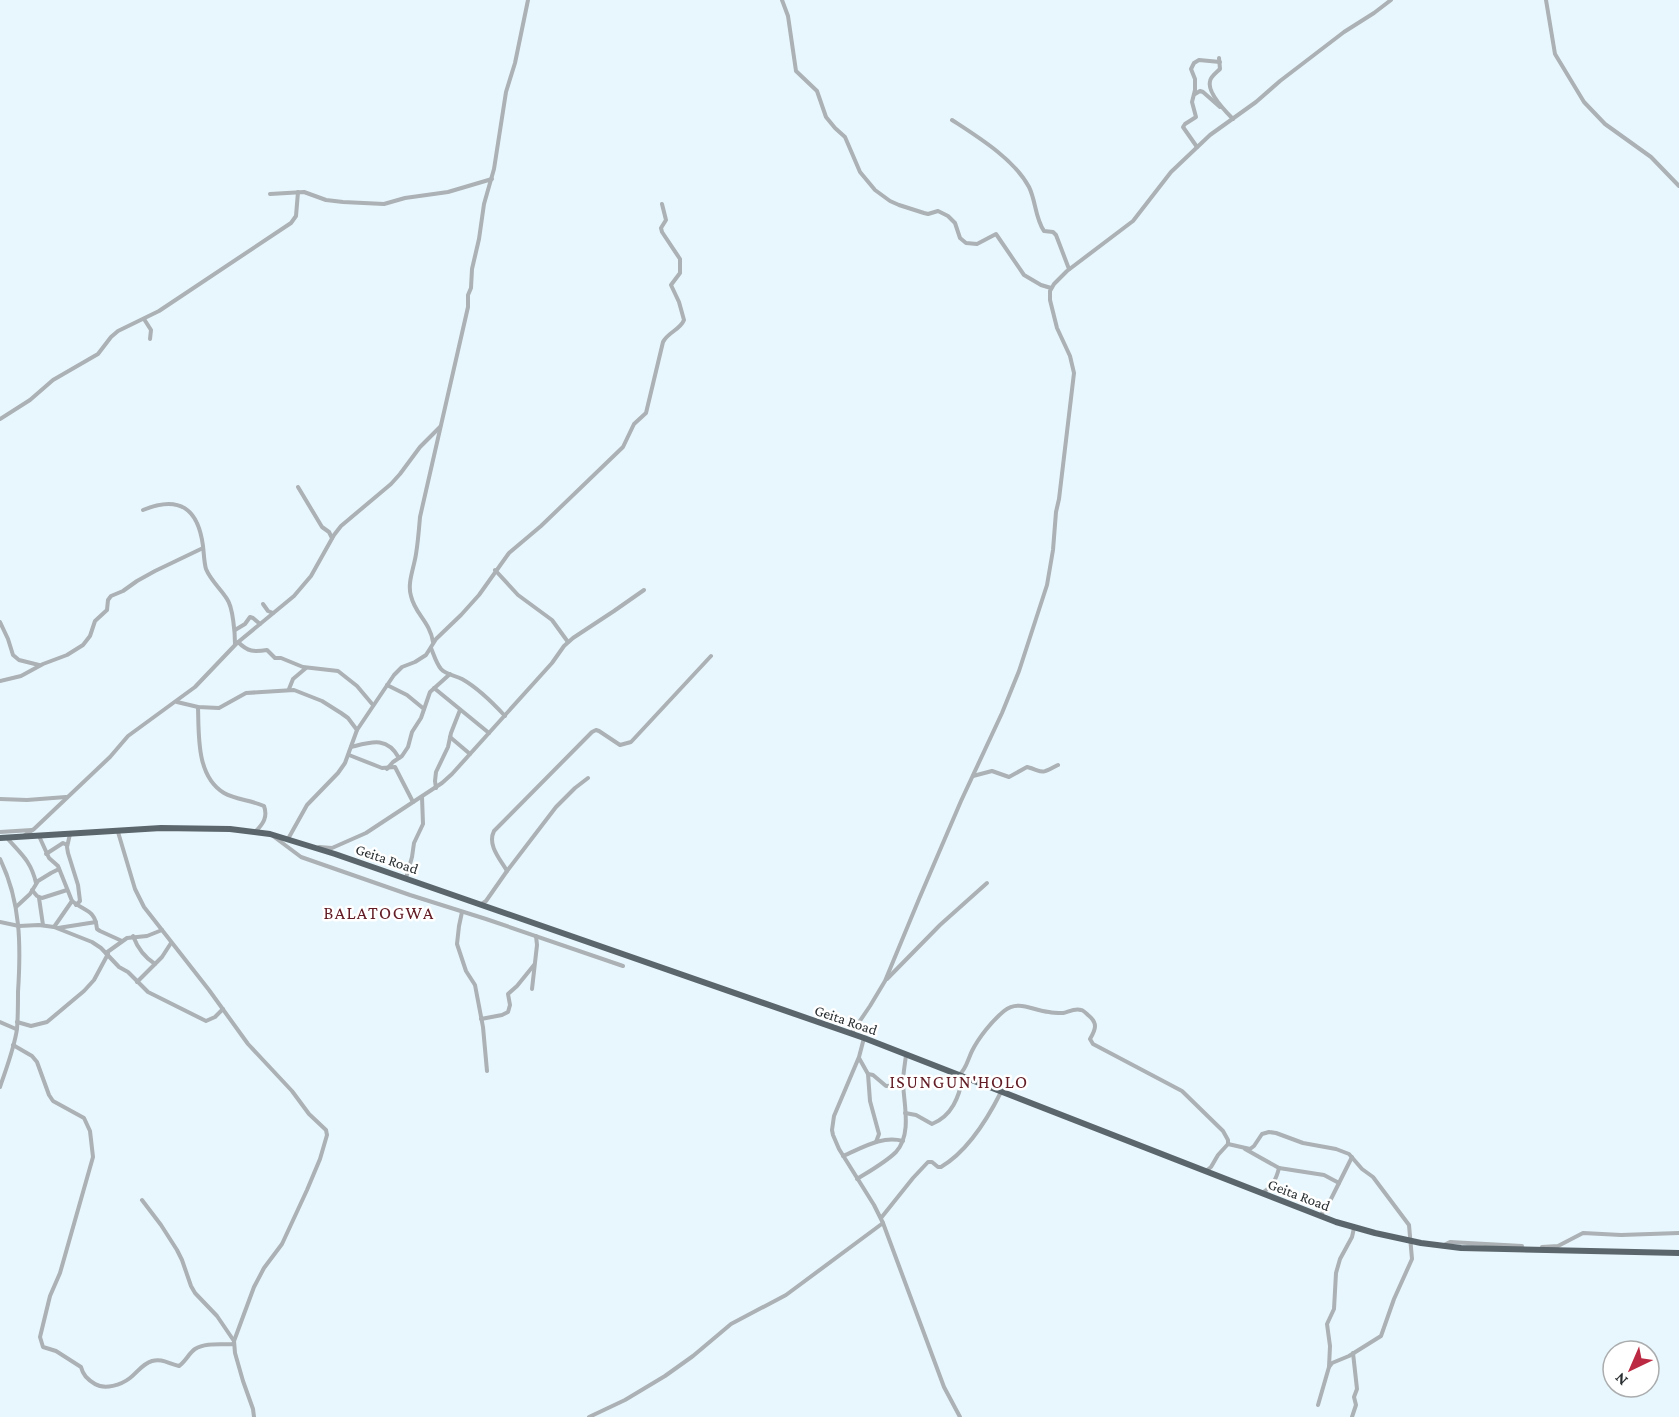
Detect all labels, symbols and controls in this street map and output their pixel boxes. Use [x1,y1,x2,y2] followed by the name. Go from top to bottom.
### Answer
[354,841,420,877] street label: Geita Road
[323,903,435,923] district label: BALATOGWA
[813,1002,879,1038] street label: Geita Road
[889,1072,1029,1092] district label: ISUNGUN'HOLO
[1266,1176,1332,1214] street label: Geita Road
[1601,1339,1661,1399] north arrow
[1611,1369,1631,1389] text: N

